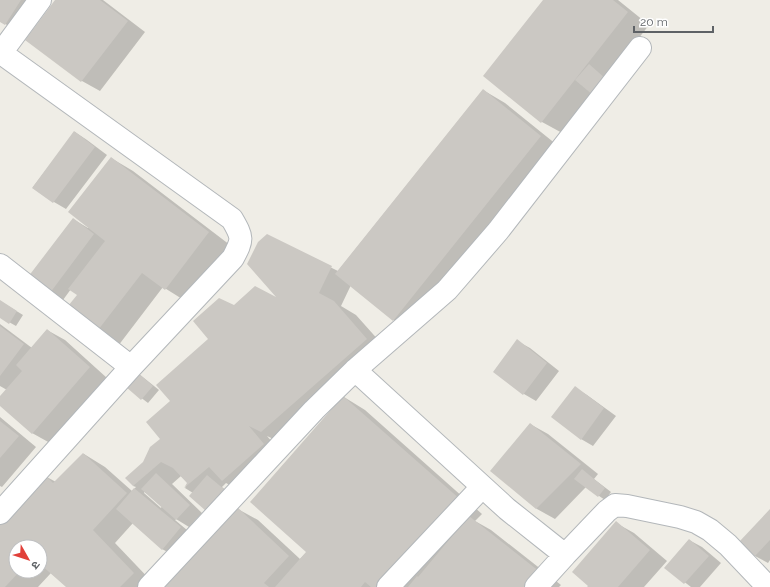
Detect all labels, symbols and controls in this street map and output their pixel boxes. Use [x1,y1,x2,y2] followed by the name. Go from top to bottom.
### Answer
[634,8,713,34] scale bar
[640,15,668,29] text: 20 m
[8,539,48,579] north arrow
[28,558,42,572] text: उ

